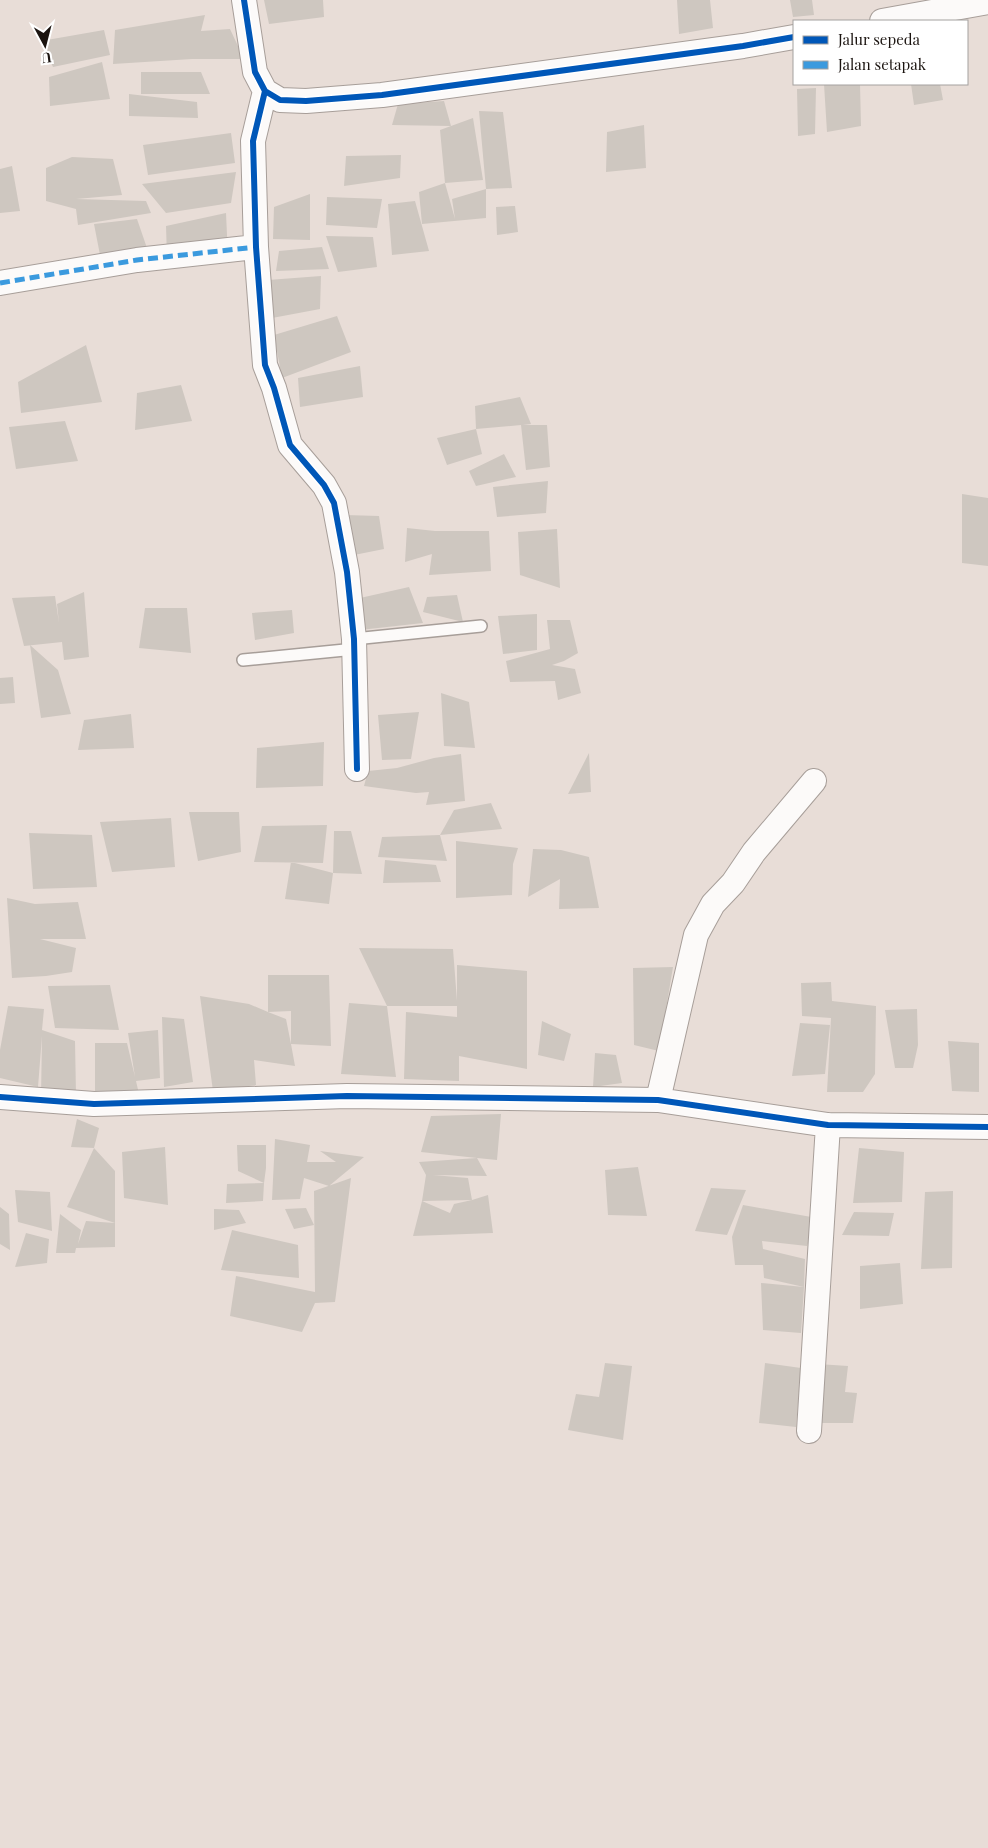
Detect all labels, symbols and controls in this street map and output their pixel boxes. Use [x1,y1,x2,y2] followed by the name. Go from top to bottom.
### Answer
[20,20,70,70] north arrow
[793,20,968,85] legend
[837,29,920,49] text: Jalur sepeda
[40,48,53,68] text: U
[837,54,927,74] text: Jalan setapak

